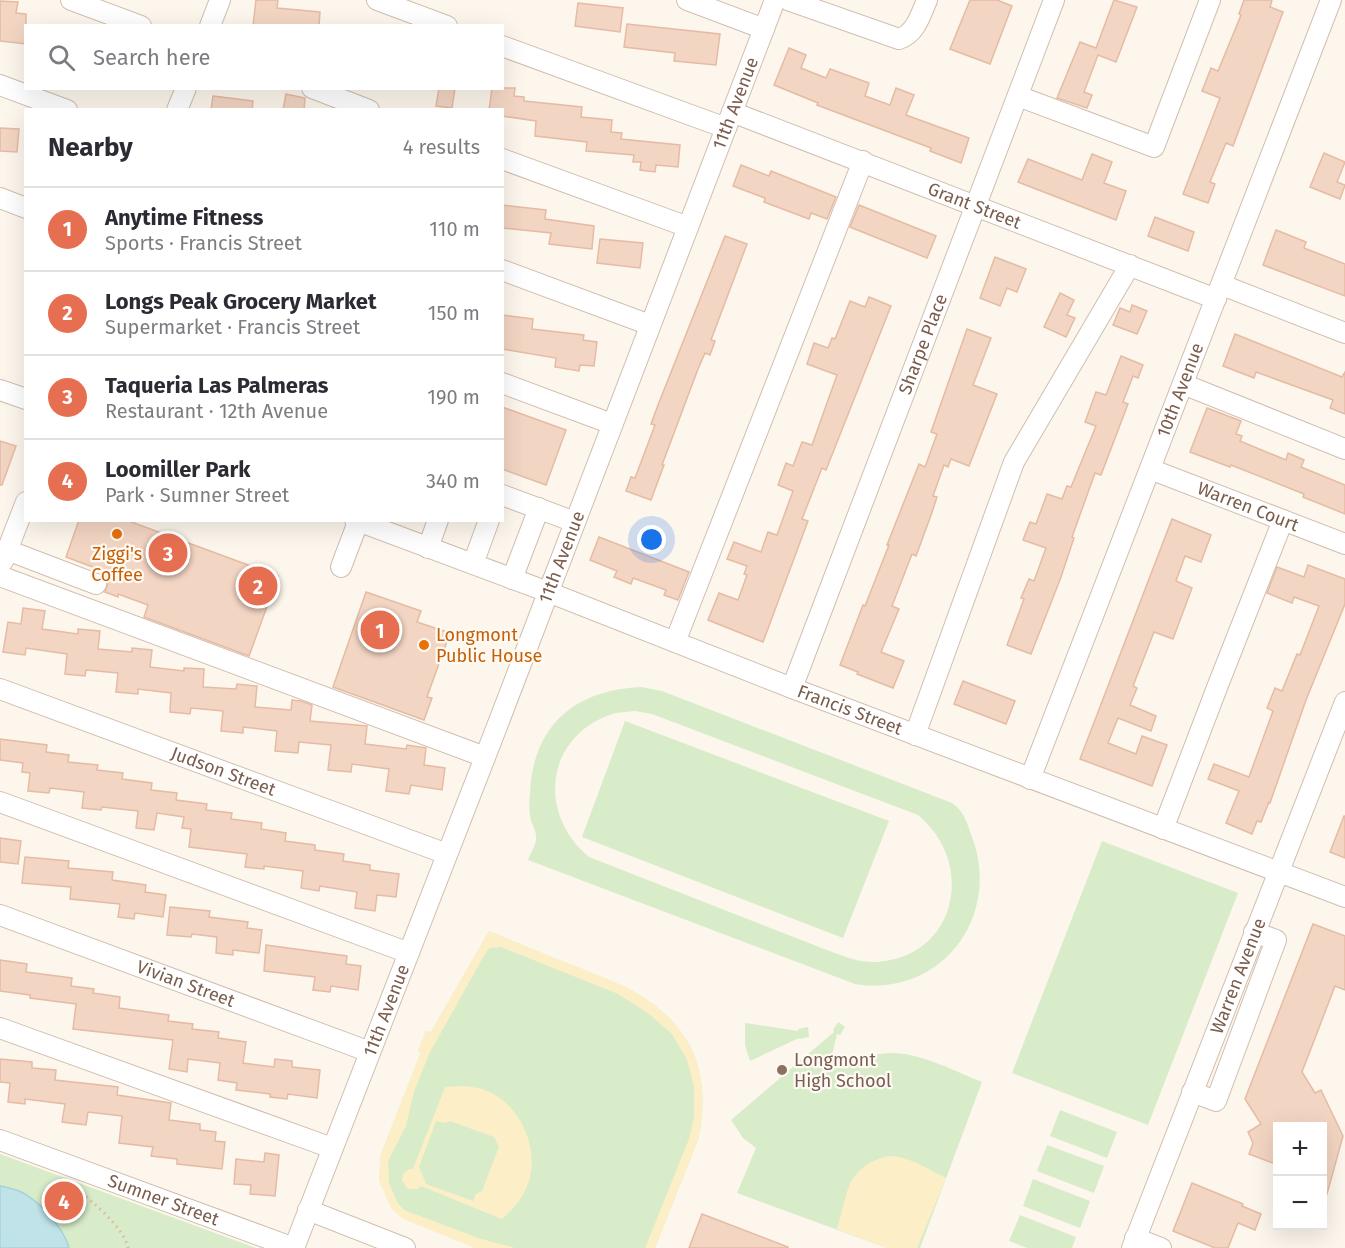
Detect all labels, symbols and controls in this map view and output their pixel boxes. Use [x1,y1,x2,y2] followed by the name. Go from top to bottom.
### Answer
[24,24,504,90] search box
[45,41,78,74] icon: search
[93,44,211,71] text: Search here
[708,54,763,152] street label: 11th Avenue
[48,132,133,163] text: Nearby
[403,135,480,159] text: 4 results
[925,178,1025,234] street label: Grant Street
[105,204,263,231] text: Anytime Fitness
[63,217,72,241] text: 1
[429,217,480,241] text: 110 m
[105,231,302,255] text: Sports · Francis Street
[105,288,376,315] text: Longs Peak Grocery Market
[894,291,952,397] street label: Sharpe Place
[62,301,73,325] text: 2
[428,301,480,325] text: 150 m
[105,315,360,339] text: Supermarket · Francis Street
[1152,340,1208,440] street label: 10th Avenue
[105,372,328,399] text: Taqueria Las Palmeras
[62,385,73,409] text: 3
[427,385,480,409] text: 190 m
[105,399,328,423] text: Restaurant · 12th Avenue
[105,456,250,483] text: Loomiller Park
[62,469,73,493] text: 4
[426,469,480,493] text: 340 m
[1194,477,1302,536] street label: Warren Court
[105,483,289,507] text: Park · Sumner Street
[534,508,589,606] street label: 11th Avenue
[637,525,666,554] your location
[110,527,124,541] marker: Ziggi's Coffee
[148,530,188,576] pin: 3
[91,543,143,586] place label: Ziggi's Coffee
[238,564,278,608] pin: 2
[360,608,400,652] pin: 1
[436,624,542,667] place label: Longmont Public House
[417,638,431,652] marker: Longmont Public House
[794,680,906,740] street label: Francis Street
[168,742,279,801] street label: Judson Street
[1206,915,1271,1037] street label: Warren Avenue
[134,956,238,1012] street label: Vivian Street
[359,961,414,1060] street label: 11th Avenue
[794,1049,891,1092] place label: Longmont High School
[775,1063,789,1077] marker: Longmont High School
[1273,1122,1327,1230] map controls
[1273,1122,1327,1176] button: +
[105,1170,222,1231] street label: Sumner Street
[1273,1176,1327,1230] button: −
[44,1178,84,1224] pin: 4

